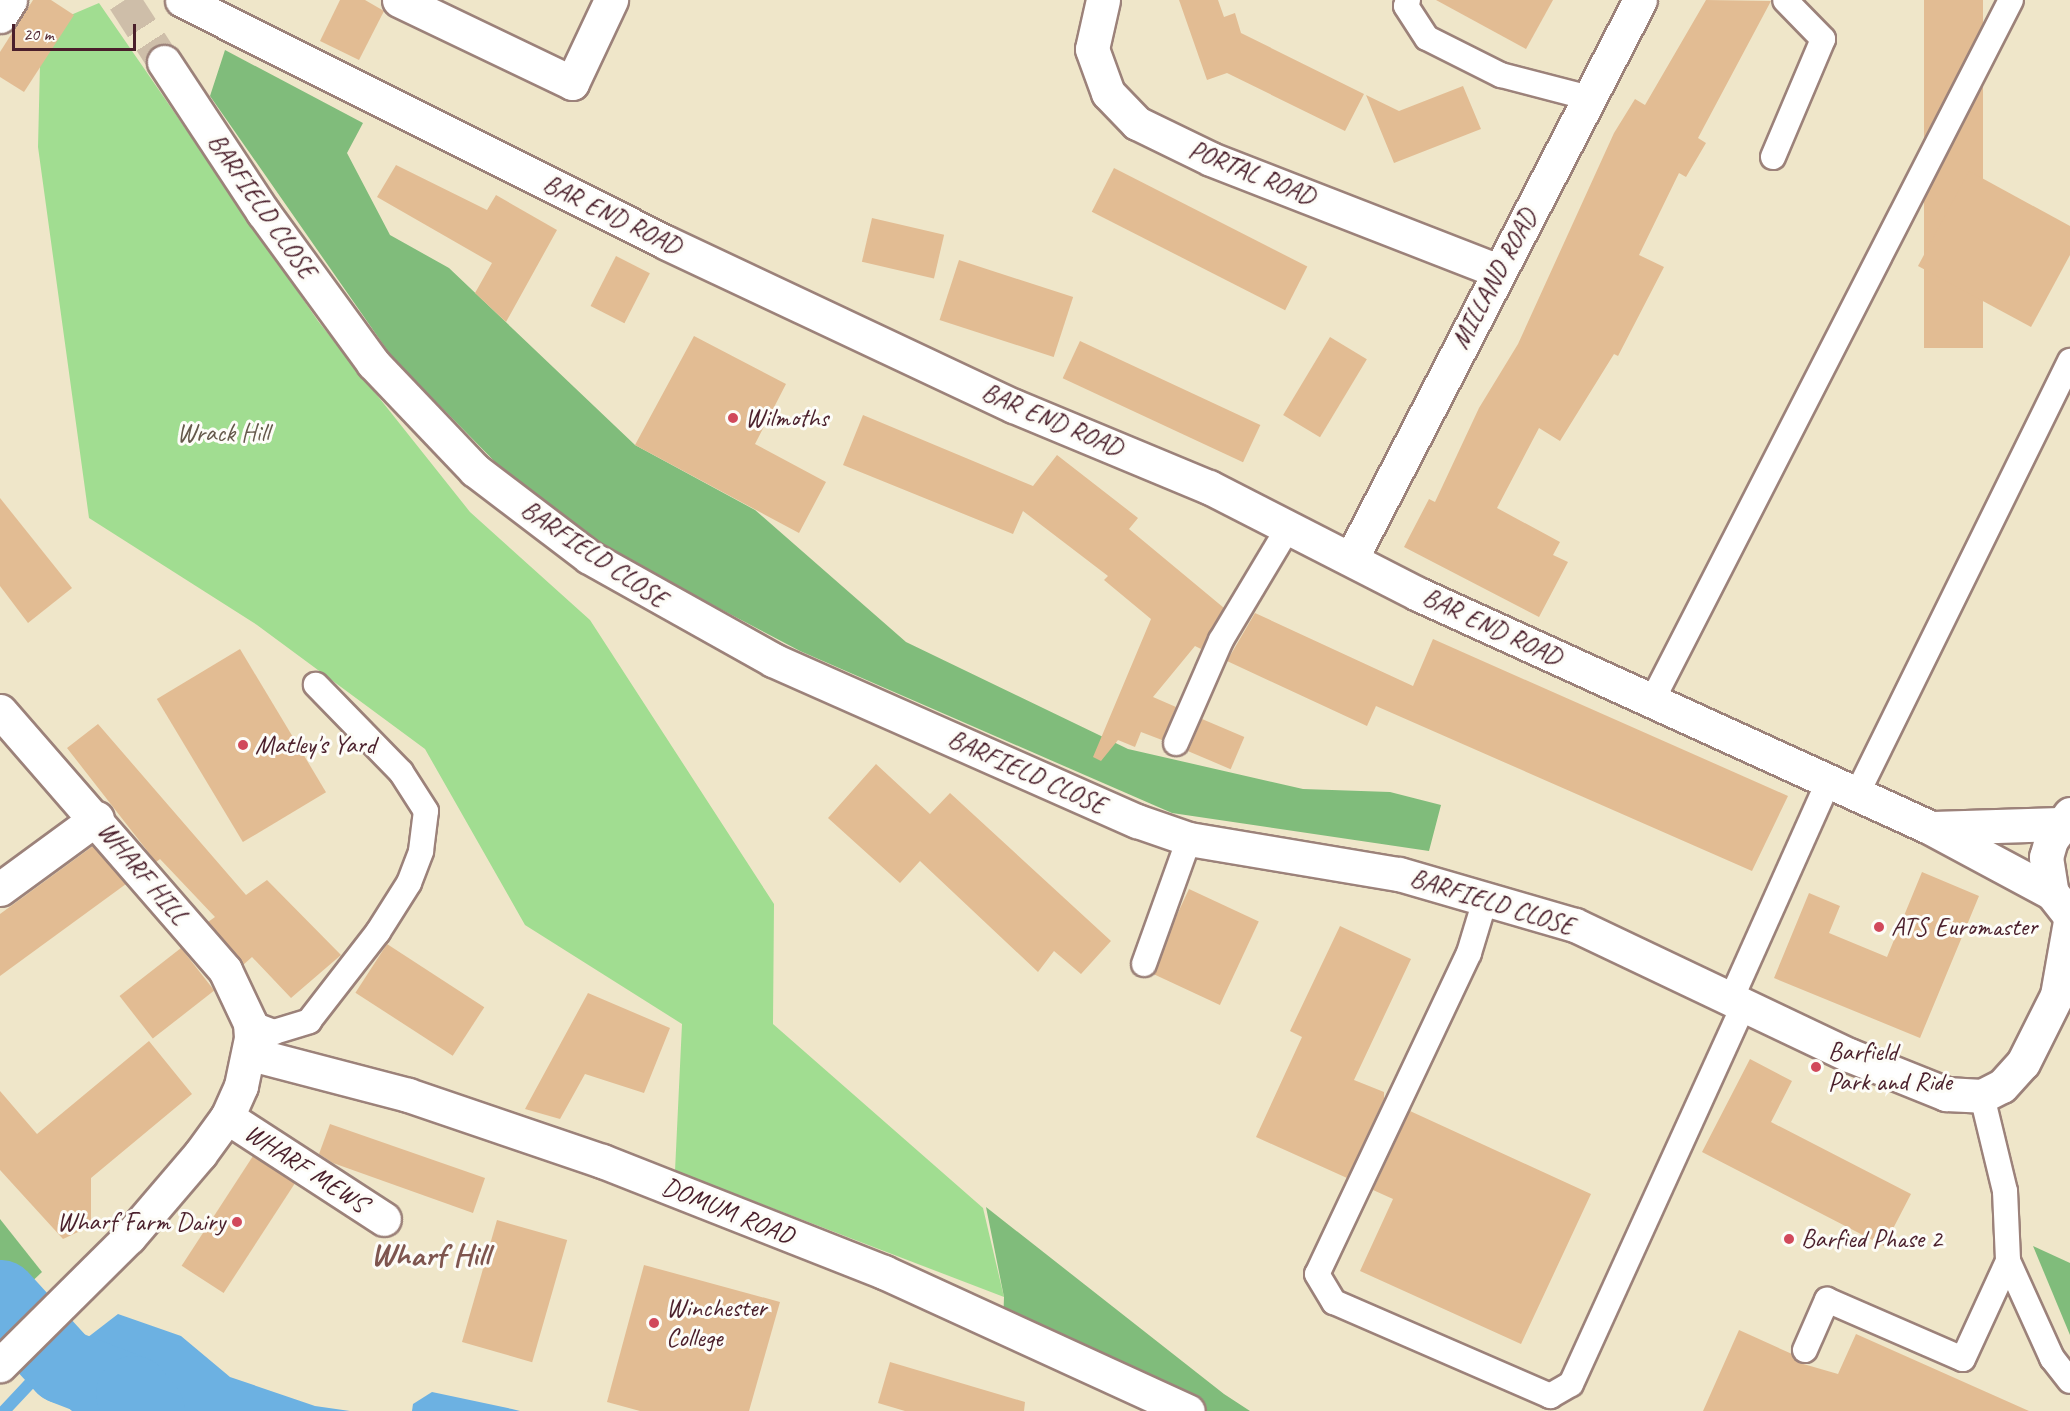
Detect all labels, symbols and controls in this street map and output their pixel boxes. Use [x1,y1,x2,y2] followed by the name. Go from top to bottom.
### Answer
[15,12,140,50] scale bar
[23,23,54,45] text: 20 m
[200,127,324,285] street label: BARFIELD CLOSE
[1184,133,1320,213] street label: PORTAL ROAD
[537,168,687,262] street label: BAR END ROAD
[1444,203,1544,355] street label: MILLAND ROAD
[976,376,1128,464] street label: BAR END ROAD
[745,402,828,434] place label: Wilmoths
[726,411,740,425] marker: Wilmoths
[177,417,269,449] park label: Wrack Hill
[515,494,673,614] street label: BARFIELD CLOSE
[1417,581,1567,673] street label: BAR END ROAD
[943,723,1111,821] street label: BARFIELD CLOSE
[255,729,376,761] place label: Matley's Yard
[236,738,250,752] marker: Matley's Yard
[91,816,195,930] street label: WHARF HILL
[1406,862,1578,942] street label: BARFIELD CLOSE
[1891,911,2037,943] place label: ATS Euromaster
[1872,920,1886,934] marker: ATS Euromaster
[1828,1036,1953,1098] place label: Barfield Park and Ride
[1809,1060,1823,1074] marker: Barfield Park and Ride
[239,1117,373,1219] street label: WHARF MEWS
[658,1171,798,1251] street label: DOMUM ROAD
[55,1206,225,1238] place label: Wharf Farm Dairy
[230,1215,244,1229] marker: Wharf Farm Dairy
[1801,1223,1943,1255] place label: Barfied Phase 2
[1782,1232,1796,1246] marker: Barfied Phase 2
[371,1236,489,1274] district label: Wharf Hill
[666,1292,767,1354] place label: Winchester College
[647,1316,661,1330] marker: Winchester College

